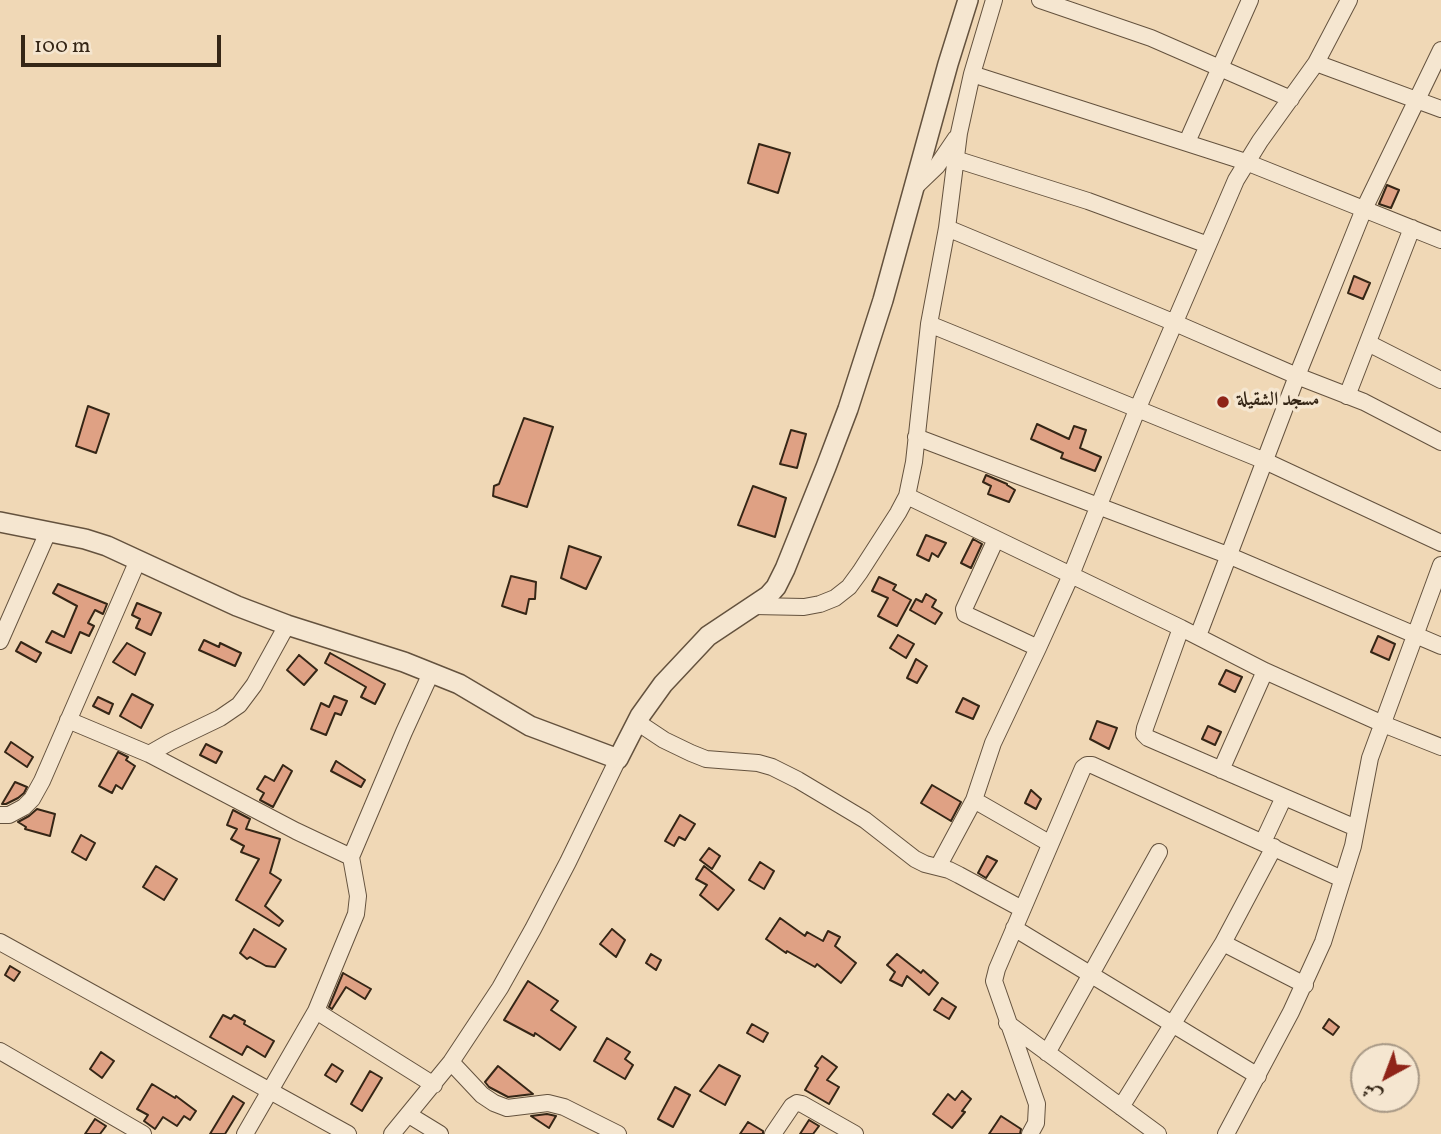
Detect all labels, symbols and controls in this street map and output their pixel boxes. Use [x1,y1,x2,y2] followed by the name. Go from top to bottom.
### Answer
[24,21,224,65] scale bar
[34,32,91,61] text: 100 m
[1237,391,1319,413] place label: مسجد الشقيلة
[1215,394,1231,410] marker: مسجد الشقيلة
[1350,1043,1420,1113] north arrow
[1357,1076,1388,1108] text: ش

